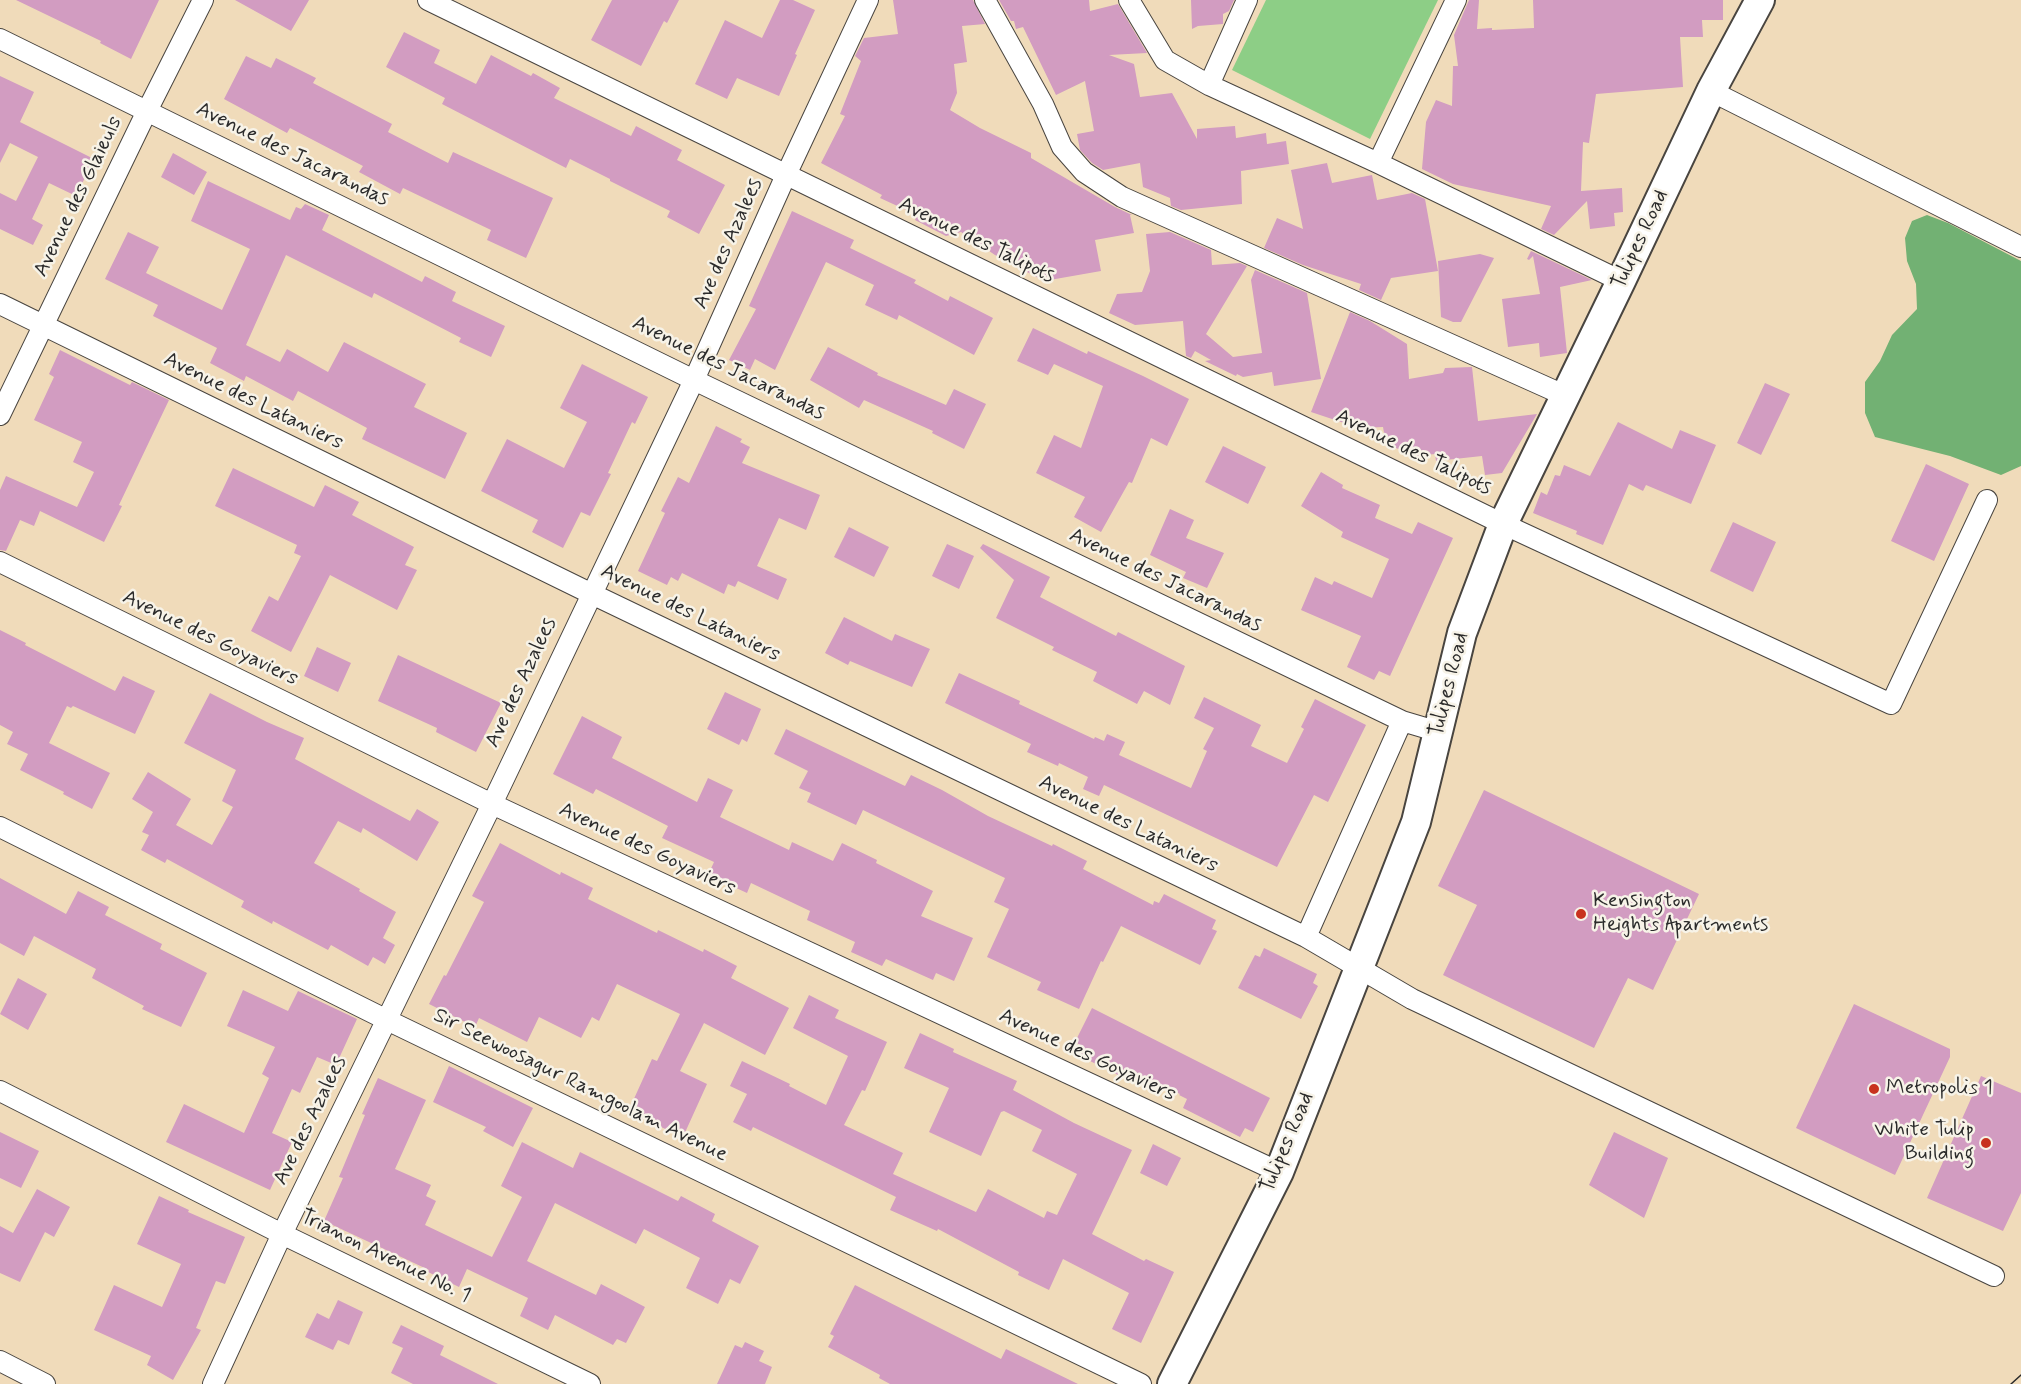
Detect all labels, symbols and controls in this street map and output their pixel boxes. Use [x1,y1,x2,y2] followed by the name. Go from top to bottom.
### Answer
[192,97,392,213] street label: Avenue des Jacarandas
[29,113,129,281] street label: Avenue des Glaieuls
[689,175,769,313] street label: Ave des Azalees
[1607,186,1675,294] street label: Tulipes Road
[894,192,1058,290] street label: Avenue des Talipots
[628,311,828,427] street label: Avenue des Jacarandas
[159,348,347,456] street label: Avenue des Lataniers
[1331,404,1495,502] street label: Avenue des Talipots
[1065,523,1265,639] street label: Avenue des Jacarandas
[596,560,784,668] street label: Avenue des Lataniers
[118,585,302,693] street label: Avenue des Goyaviers
[481,614,563,752] street label: Ave des Azalees
[1425,630,1475,740] street label: Tulipes Road
[1034,771,1222,879] street label: Avenue des Lataniers
[554,798,740,902] street label: Avenue des Goyaviers
[1593,889,1768,939] place label: Kensington Heights Apartments
[1574,907,1588,921] marker: Kensington Heights Apartments
[429,1004,731,1168] street label: Sir Seewoosagur Ramgoolam Avenue
[994,1004,1180,1108] street label: Avenue des Goyaviers
[269,1052,353,1190] street label: Ave des Azalees
[1886,1076,1993,1102] place label: Metropolis 1
[1867,1082,1881,1096] marker: Metropolis 1
[1256,1089,1320,1197] street label: Tulipes Road
[1874,1118,1974,1168] place label: White Tulip Building
[1979,1136,1993,1150] marker: White Tulip Building
[296,1205,474,1309] street label: Trianon Avenue No. 1

